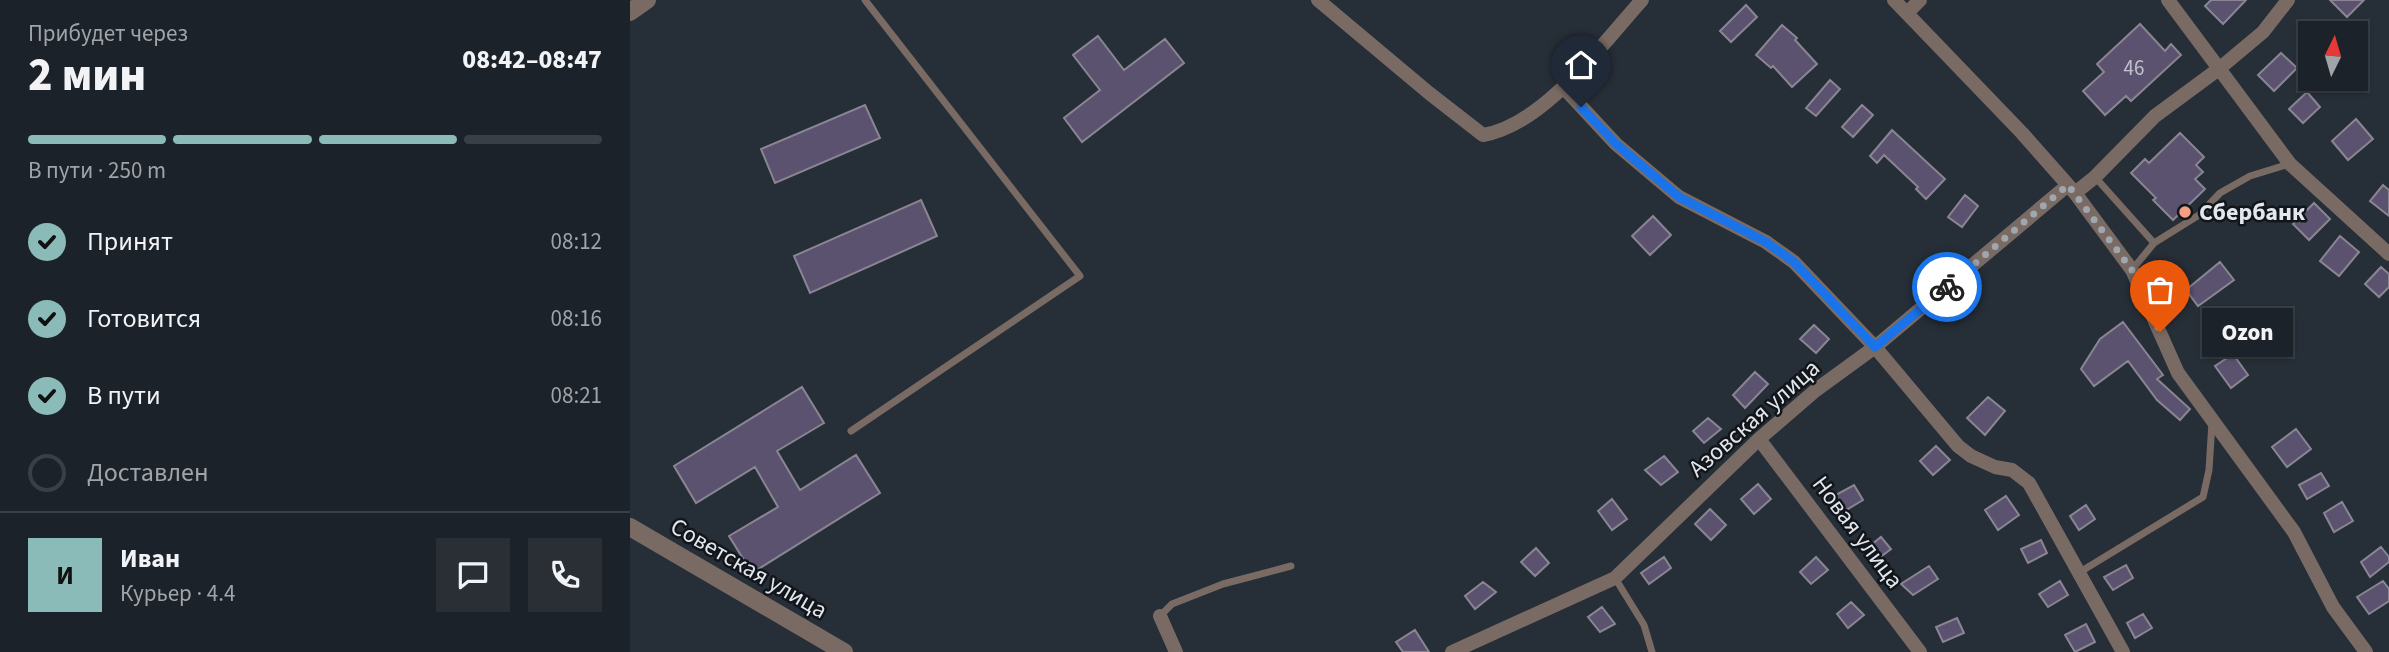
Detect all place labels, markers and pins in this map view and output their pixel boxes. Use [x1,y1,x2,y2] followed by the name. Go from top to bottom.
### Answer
[1551,35,1611,107] pin
[2199,195,2306,230] place label: Сбербанк
[2177,204,2193,220] marker: Сбербанк
[2130,260,2190,332] pin
[2202,308,2293,356] callout: Ozon

